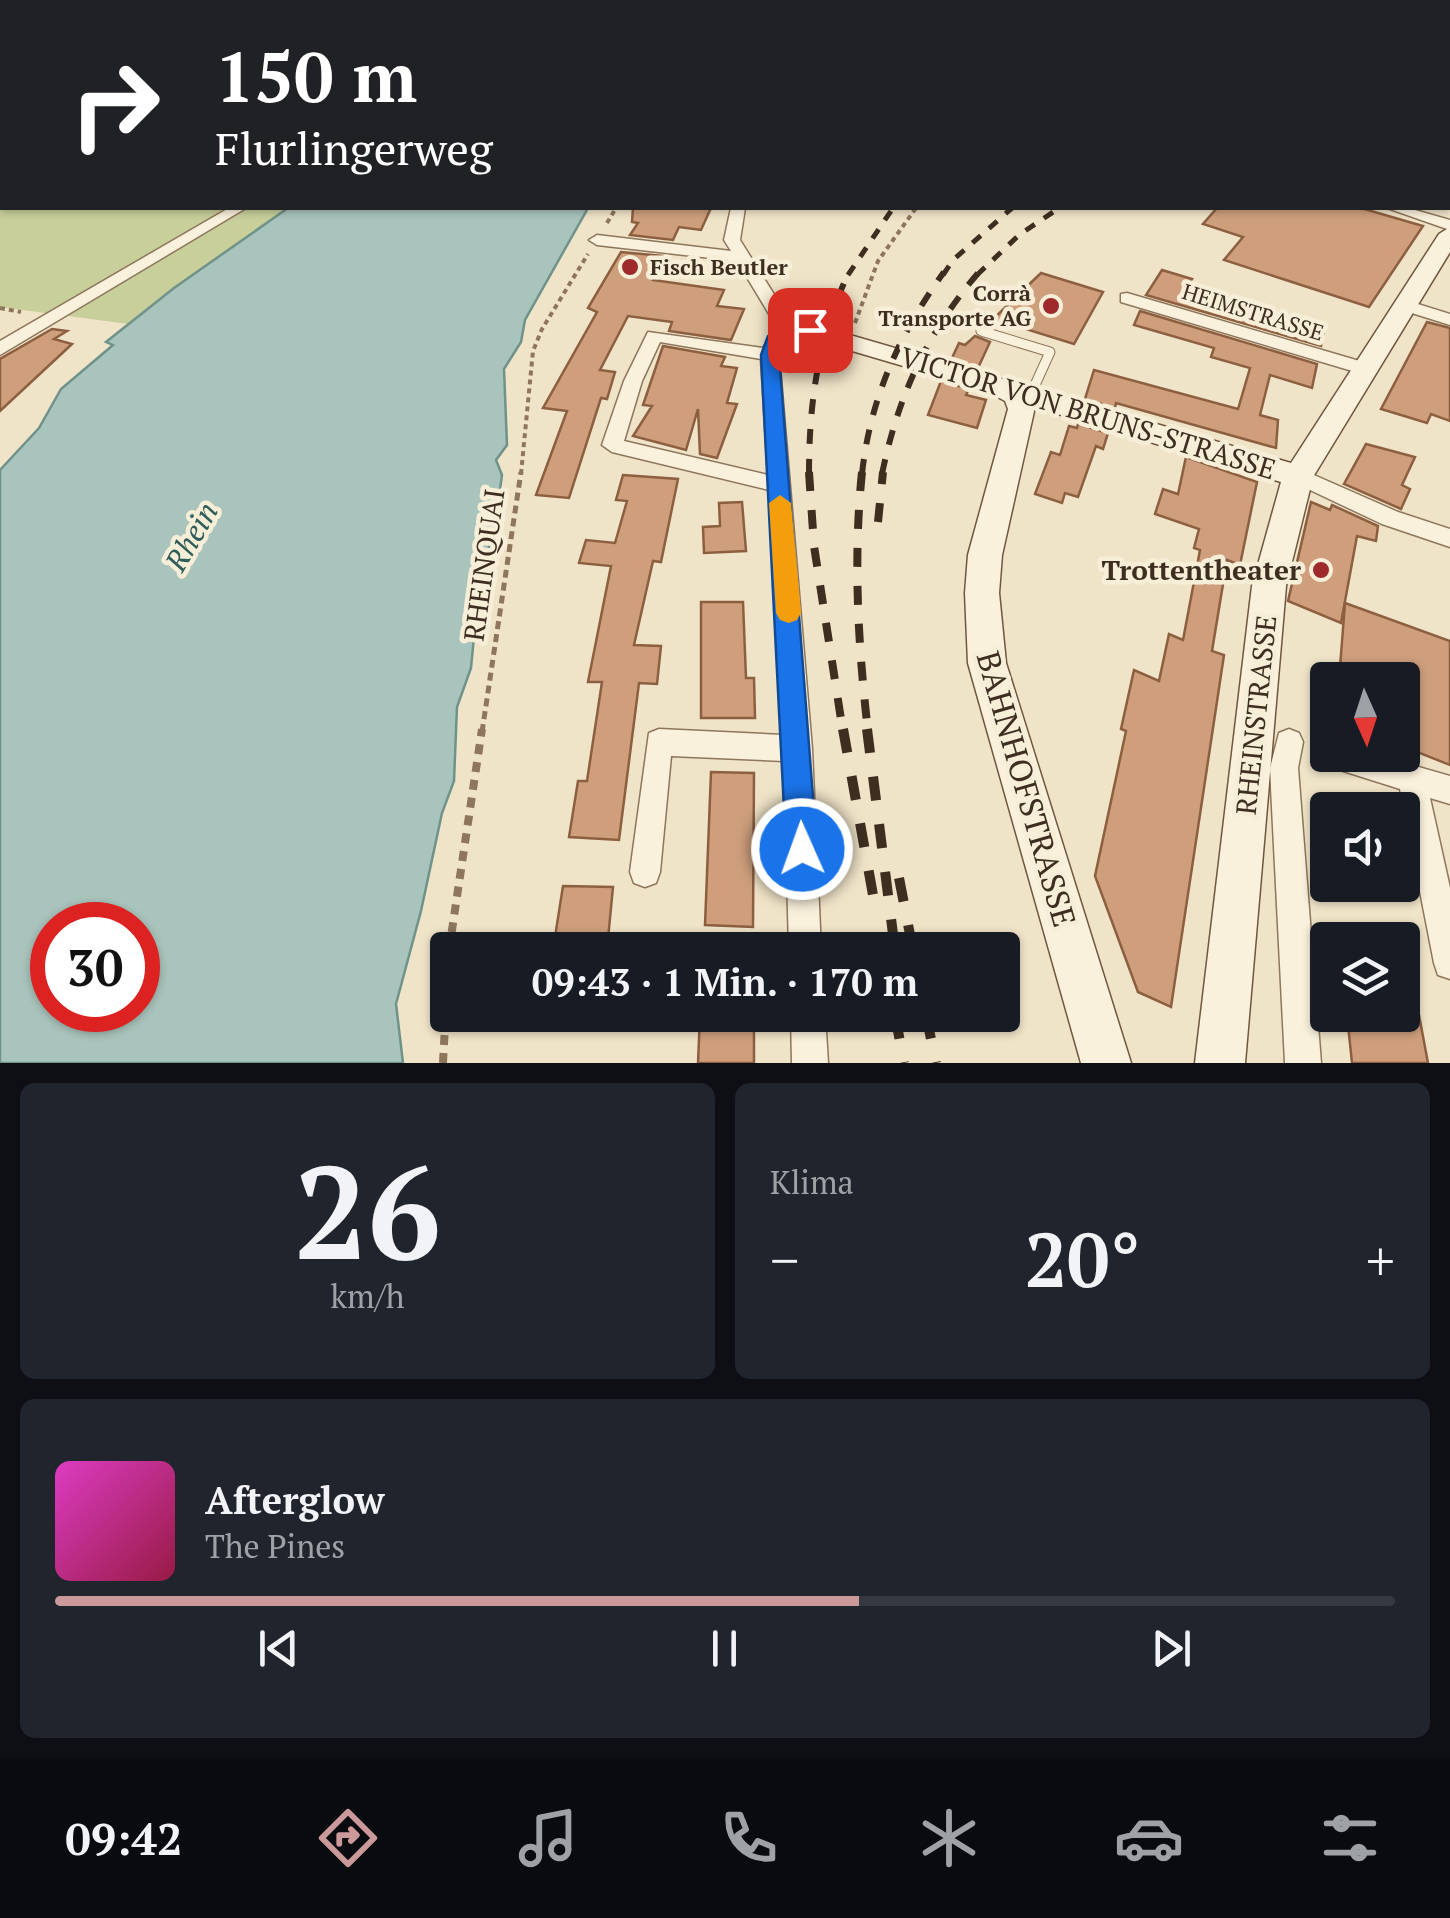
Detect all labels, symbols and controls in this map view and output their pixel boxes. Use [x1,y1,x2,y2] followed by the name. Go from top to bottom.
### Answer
[215,29,417,122] text: 150 m
[50,40,180,170] icon: right
[215,118,493,178] text: Flurlingerweg
[650,252,788,281] place label: Fisch Beutler
[619,256,641,278] marker: Fisch Beutler
[1179,276,1327,347] street label: HEIMSTRASSE
[878,278,1031,332] place label: Corrà Transporte AG
[768,288,853,373] pin
[1040,295,1062,317] marker: Corrà Transporte AG
[783,303,838,358] icon: arrive
[896,338,1280,487] street label: VICTOR VON BRUNS-STRASSE
[455,486,512,643] street label: RHEINQUAI
[155,495,227,579] water label: Rhein
[1101,551,1301,588] place label: Trottentheater
[1310,559,1332,581] marker: Trottentheater
[1227,613,1284,817] street label: RHEINSTRASSE
[968,646,1086,931] street label: BAHNHOFSTRASSE
[1310,662,1420,772] north arrow
[1310,662,1420,1032] map controls
[1310,792,1420,902] button: sound
[750,797,854,901] position arrow
[30,902,160,1032] speed limit sign: 30
[1310,922,1420,1032] button: layers
[532,957,918,1007] text: 09:43 · 1 Min. · 170 m
[294,1124,441,1296] text: 26
[770,1161,854,1203] text: Klima
[1025,1209,1140,1308] text: 20°
[770,1223,799,1296] text: −
[1366,1223,1395,1296] text: +
[331,1275,404,1317] text: km/h
[205,1475,385,1525] text: Afterglow
[205,1525,345,1567] text: The Pines
[251,1621,306,1676] icon: previous
[697,1621,752,1676] icon: pause
[1144,1621,1199,1676] icon: next
[313,1803,383,1873] icon: directions
[513,1803,583,1873] icon: music
[714,1803,784,1873] icon: phone
[914,1803,984,1873] icon: climate
[1114,1803,1184,1873] icon: car
[1315,1803,1385,1873] icon: filters
[65,1808,182,1868] text: 09:42

